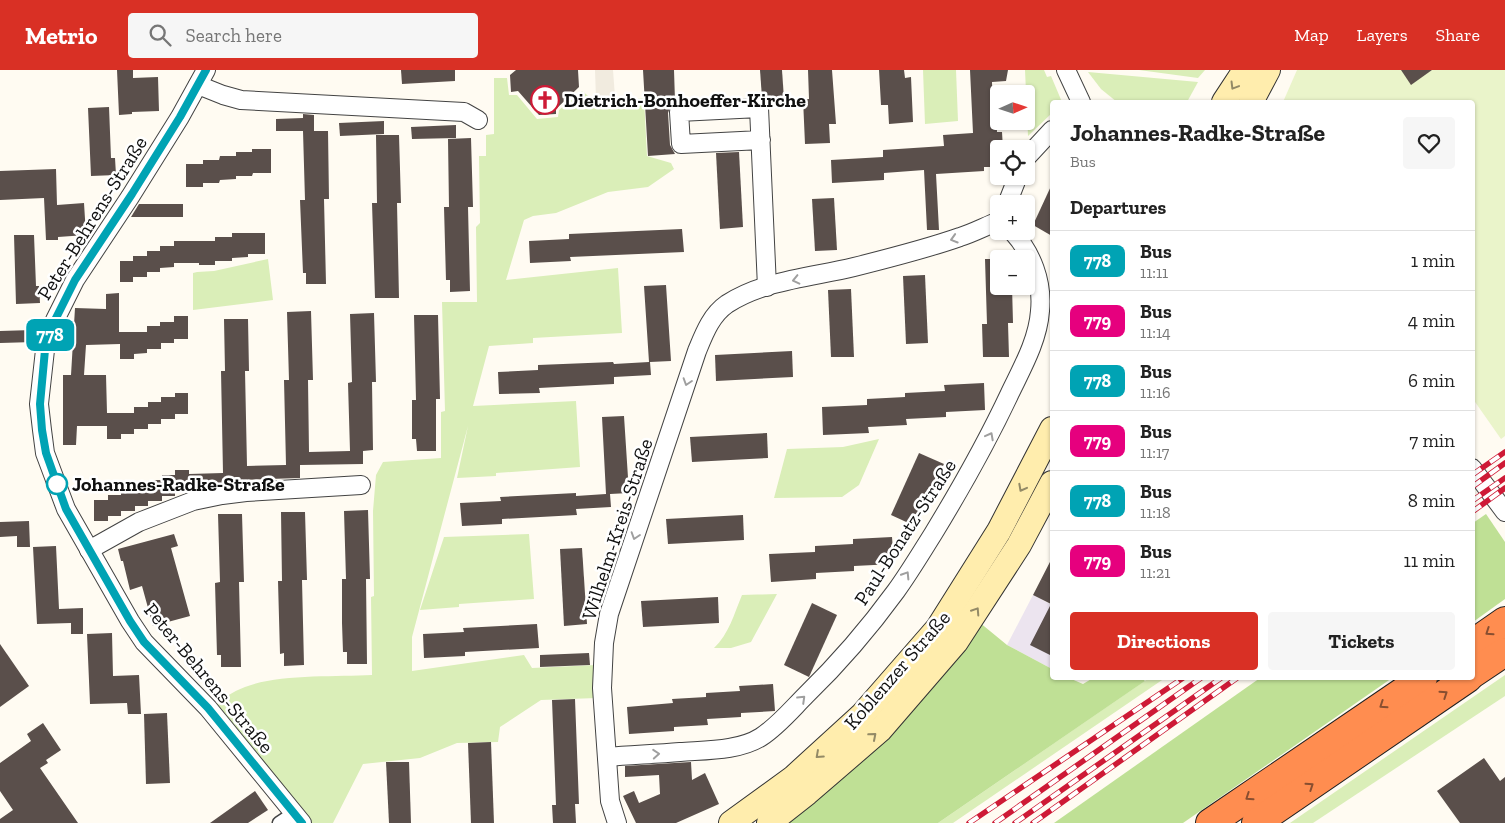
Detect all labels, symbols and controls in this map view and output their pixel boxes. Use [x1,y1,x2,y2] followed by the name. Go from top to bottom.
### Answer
[128,13,478,58] search box
[25,21,98,50] text: Metrio
[146,21,174,49] icon: search
[186,24,282,47] text: Search here
[1294,24,1329,46] text: Map
[1357,24,1408,46] text: Layers
[1436,24,1480,46] text: Share
[1230,80,1240,89] one-way arrow
[530,85,560,115] church icon: Dietrich-Bonhoeffer-Kirche
[990,85,1035,130] north arrow
[990,85,1035,295] map controls
[564,88,806,112] place label: Dietrich-Bonhoeffer-Kirche
[1403,117,1455,169] button: heart
[1070,118,1325,147] text: Johannes-Radke-Straße
[32,132,152,304] street label: Peter-Behrens-Straße
[990,140,1035,185] button: locate
[1070,152,1096,171] text: Bus
[990,195,1035,240] button: +
[1070,196,1166,219] text: Departures
[950,234,958,244] one-way arrow
[1140,240,1172,263] text: Bus
[1411,249,1455,272] text: 1 min
[990,250,1035,295] button: −
[1084,250,1111,272] text: 778
[1140,263,1168,282] text: 11:11
[792,274,801,285] one-way arrow
[1140,300,1172,323] text: Bus
[1408,309,1455,332] text: 4 min
[1084,310,1111,332] text: 779
[21,319,79,351] line badge: 778
[1140,323,1171,342] text: 11:14
[36,324,64,346] text: 778
[1140,360,1172,383] text: Bus
[1408,369,1455,392] text: 6 min
[1084,370,1111,392] text: 778
[682,377,692,385] one-way arrow
[1140,383,1171,402] text: 11:16
[1140,420,1172,443] text: Bus
[1409,429,1455,452] text: 7 min
[1084,430,1111,452] text: 779
[984,432,994,441] one-way arrow
[576,435,658,623] street label: Wilhelm-Kreis-Straße
[1140,443,1169,462] text: 11:17
[849,454,961,610] street label: Paul-Bonatz-Straße
[72,472,285,496] place label: Johannes-Radke-Straße
[46,473,68,495] marker: Johannes-Radke-Straße
[1140,480,1172,503] text: Bus
[1018,483,1028,492] one-way arrow
[1408,489,1455,512] text: 8 min
[1084,490,1111,512] text: 778
[1140,503,1171,522] text: 11:18
[631,531,641,539] one-way arrow
[1140,540,1172,563] text: Bus
[1403,549,1455,572] text: 11 min
[1084,550,1111,572] text: 779
[1140,563,1170,582] text: 11:21
[900,572,910,581] one-way arrow
[139,598,279,758] street label: Peter-Behrens-Straße
[839,606,955,734] street label: Koblenzer Straße
[970,607,979,616] one-way arrow
[1070,612,1258,670] button: Directions
[1268,612,1455,670] button: Tickets
[1485,626,1494,636] one-way arrow
[1439,691,1448,700] one-way arrow
[796,696,805,705] one-way arrow
[1379,699,1388,708] one-way arrow
[867,733,876,741] one-way arrow
[652,748,660,759] one-way arrow
[815,749,824,758] one-way arrow
[1304,783,1314,792] one-way arrow
[1245,791,1254,800] one-way arrow

